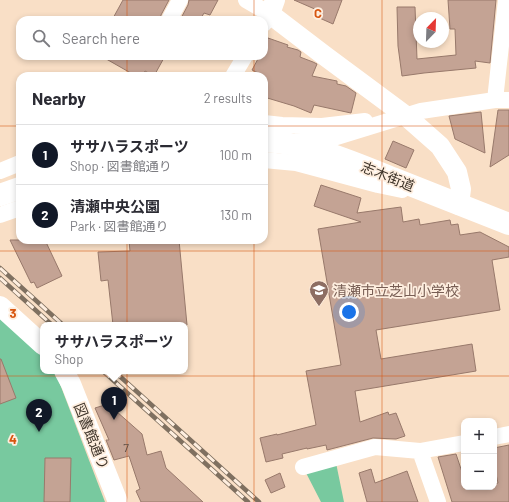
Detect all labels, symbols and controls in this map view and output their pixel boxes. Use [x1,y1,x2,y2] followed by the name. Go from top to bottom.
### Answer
[314,5,322,21] text: C
[413,12,449,48] north arrow
[16,16,268,60] search box
[30,27,52,49] icon: search
[62,29,140,47] text: Search here
[32,88,86,108] text: Nearby
[204,90,252,106] text: 2 results
[70,137,189,155] text: ササハラスポーツ
[43,147,47,163] text: 1
[219,147,252,163] text: 100 m
[70,158,172,174] text: Shop · 図書館通り
[359,158,417,194] street label: 志木街道
[70,197,160,215] text: 清瀬中央公園
[41,207,49,223] text: 2
[220,207,252,223] text: 130 m
[70,218,168,234] text: Park · 図書館通り
[308,279,330,307] school or university icon: 清瀬市立芝山小学校
[333,282,459,299] place label: 清瀬市立芝山小学校
[339,302,359,322] your location
[9,305,17,321] text: 3
[40,322,188,374] popup
[55,332,173,350] text: ササハラスポーツ
[55,351,83,367] text: Shop
[101,387,127,420] pin: 1
[26,399,52,432] pin: 2
[71,400,113,472] street label: 図書館通り
[461,418,497,490] map controls
[461,418,497,454] button: +
[9,431,17,447] text: 4
[123,440,129,454] house number: 7
[461,454,497,490] button: −

